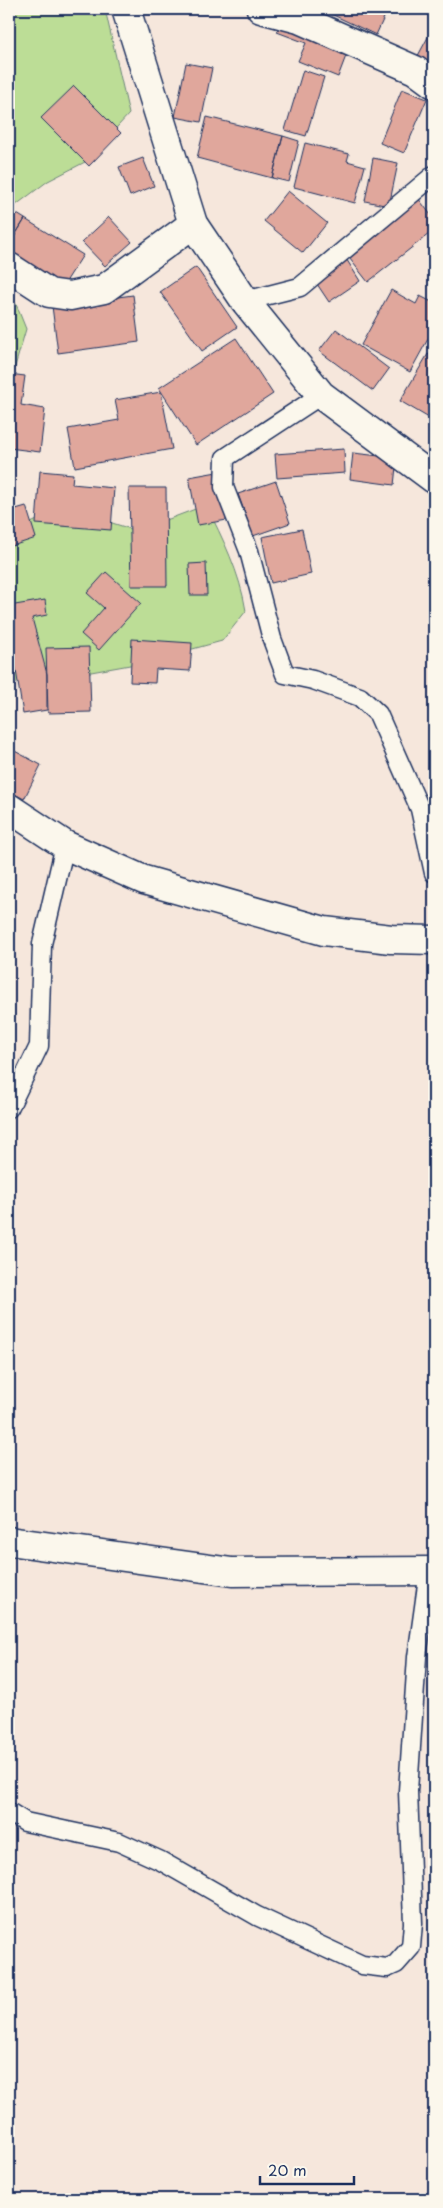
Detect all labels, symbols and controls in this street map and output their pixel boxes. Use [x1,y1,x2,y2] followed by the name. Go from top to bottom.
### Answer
[260,2153,354,2185] scale bar
[268,2158,307,2181] text: 20 m

